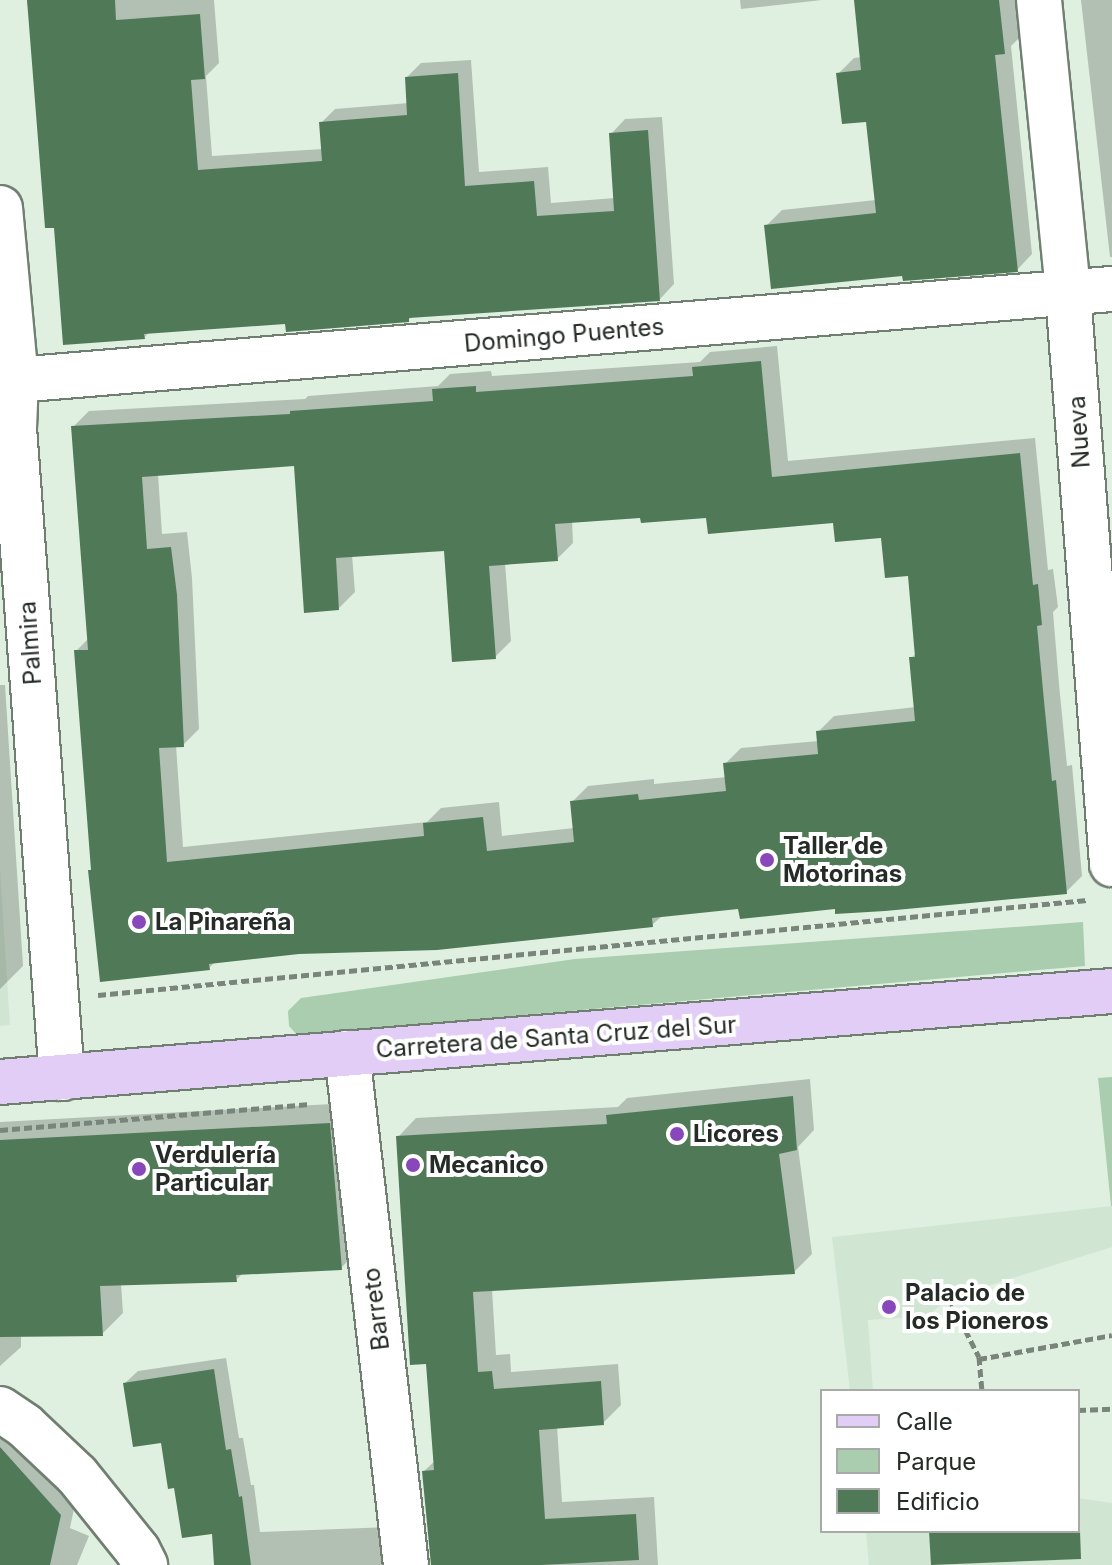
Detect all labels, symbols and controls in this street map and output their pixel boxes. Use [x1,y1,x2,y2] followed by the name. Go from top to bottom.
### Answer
[463,312,665,358] street label: Domingo Puentes
[1062,395,1096,469] street label: Nueva
[13,600,47,686] street label: Palmira
[783,832,902,888] place label: Taller de Motorinas
[758,851,776,869] marker: Taller de Motorinas
[155,908,291,936] place label: La Pinareña
[130,913,148,931] marker: La Pinareña
[375,1010,737,1064] street label: Carretera de Santa Cruz del Sur
[693,1120,779,1148] place label: Licores
[668,1125,686,1143] marker: Licores
[155,1141,276,1197] place label: Verdulería Particular
[429,1151,544,1179] place label: Mecanico
[404,1156,422,1174] marker: Mecanico
[130,1160,148,1178] marker: Verdulería Particular
[357,1266,395,1352] street label: Barreto
[905,1279,1049,1335] place label: Palacio de los Pioneros
[880,1298,898,1316] marker: Palacio de los Pioneros
[820,1389,1080,1533] legend
[896,1407,953,1436] text: Calle
[896,1447,976,1476] text: Parque
[896,1487,980,1516] text: Edificio

